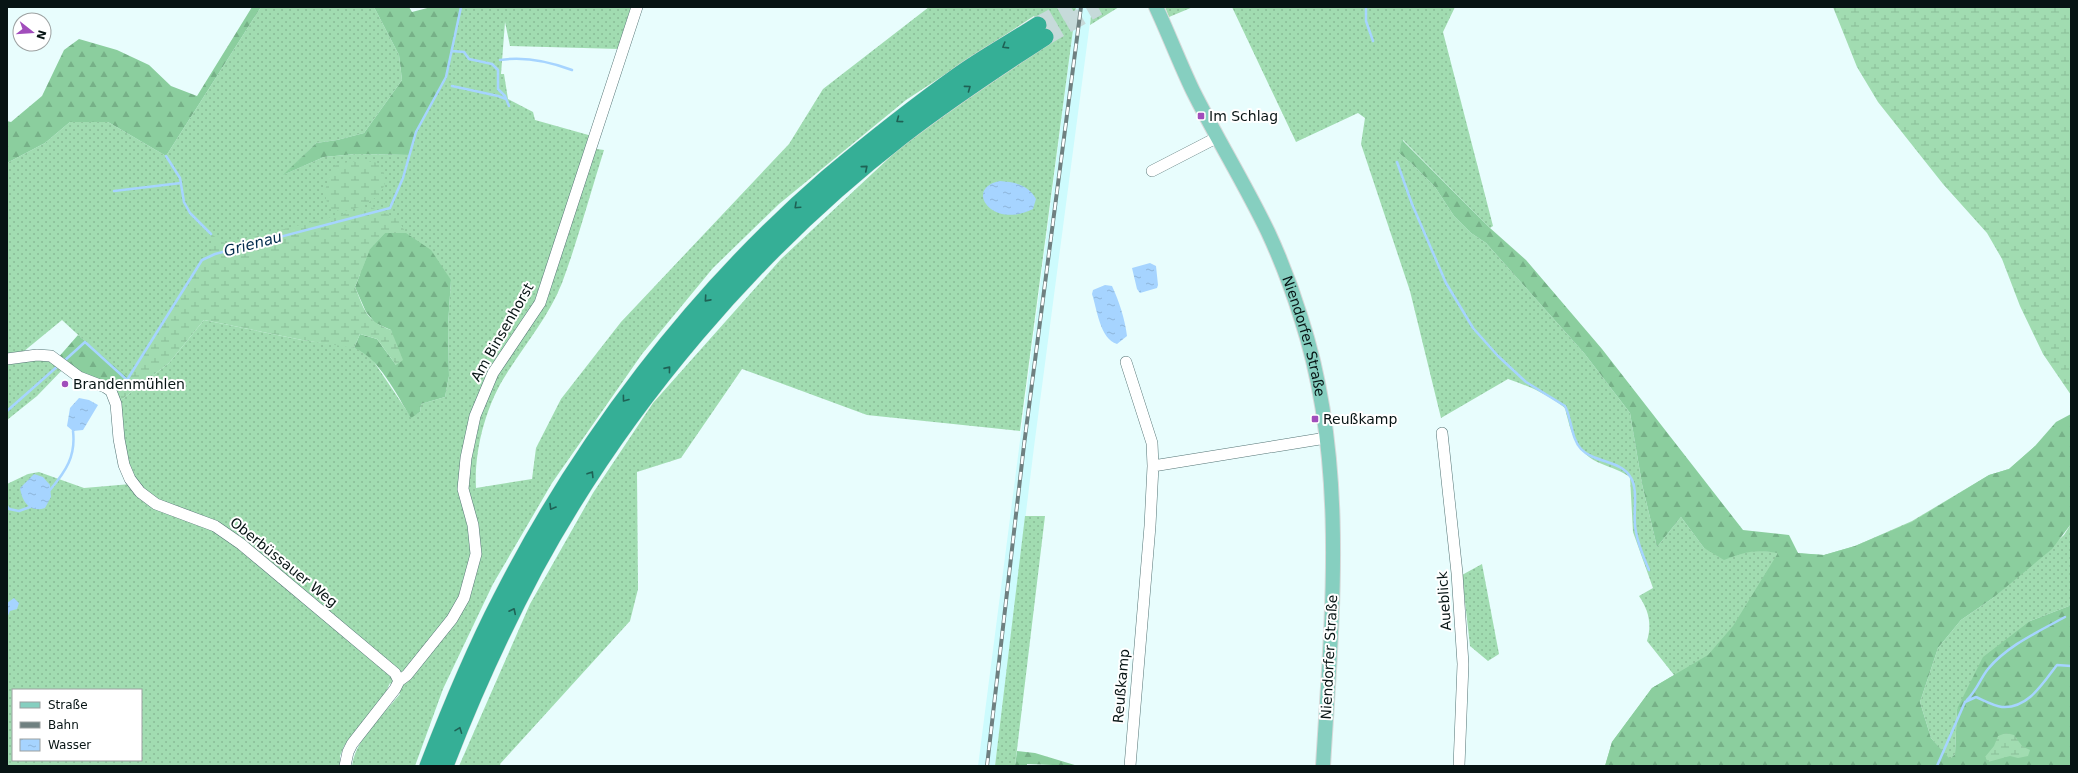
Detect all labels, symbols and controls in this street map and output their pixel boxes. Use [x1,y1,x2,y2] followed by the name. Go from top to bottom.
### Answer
[12,12,52,52] north arrow
[34,28,49,41] text: N
[1002,41,1009,49] one-way arrow
[963,86,970,93] one-way arrow
[1209,108,1278,124] place label: Im Schlag
[1196,111,1206,121] marker: Im Schlag
[896,115,903,122] one-way arrow
[860,165,868,172] one-way arrow
[795,201,802,208] one-way arrow
[222,228,284,260] water label: Grienau
[1279,273,1328,398] street label: Niendorfer Straße
[467,280,537,384] street label: Am Binsenhorst
[704,294,711,302] one-way arrow
[664,367,671,374] one-way arrow
[73,376,185,392] place label: Brandenmühlen
[60,379,70,389] marker: Brandenmühlen
[622,395,629,402] one-way arrow
[1323,411,1397,427] place label: Reußkamp
[1310,414,1320,424] marker: Reußkamp
[587,471,594,478] one-way arrow
[549,503,557,510] one-way arrow
[227,514,341,610] street label: Oberbüssauer Weg
[1434,570,1454,631] street label: Aueblick
[1318,594,1340,720] street label: Niendorfer Straße
[508,608,515,615] one-way arrow
[1110,648,1132,724] street label: Reußkamp
[12,689,142,761] legend
[48,698,88,712] text: Straße
[48,718,79,732] text: Bahn
[455,726,463,733] one-way arrow
[48,738,91,752] text: Wasser

